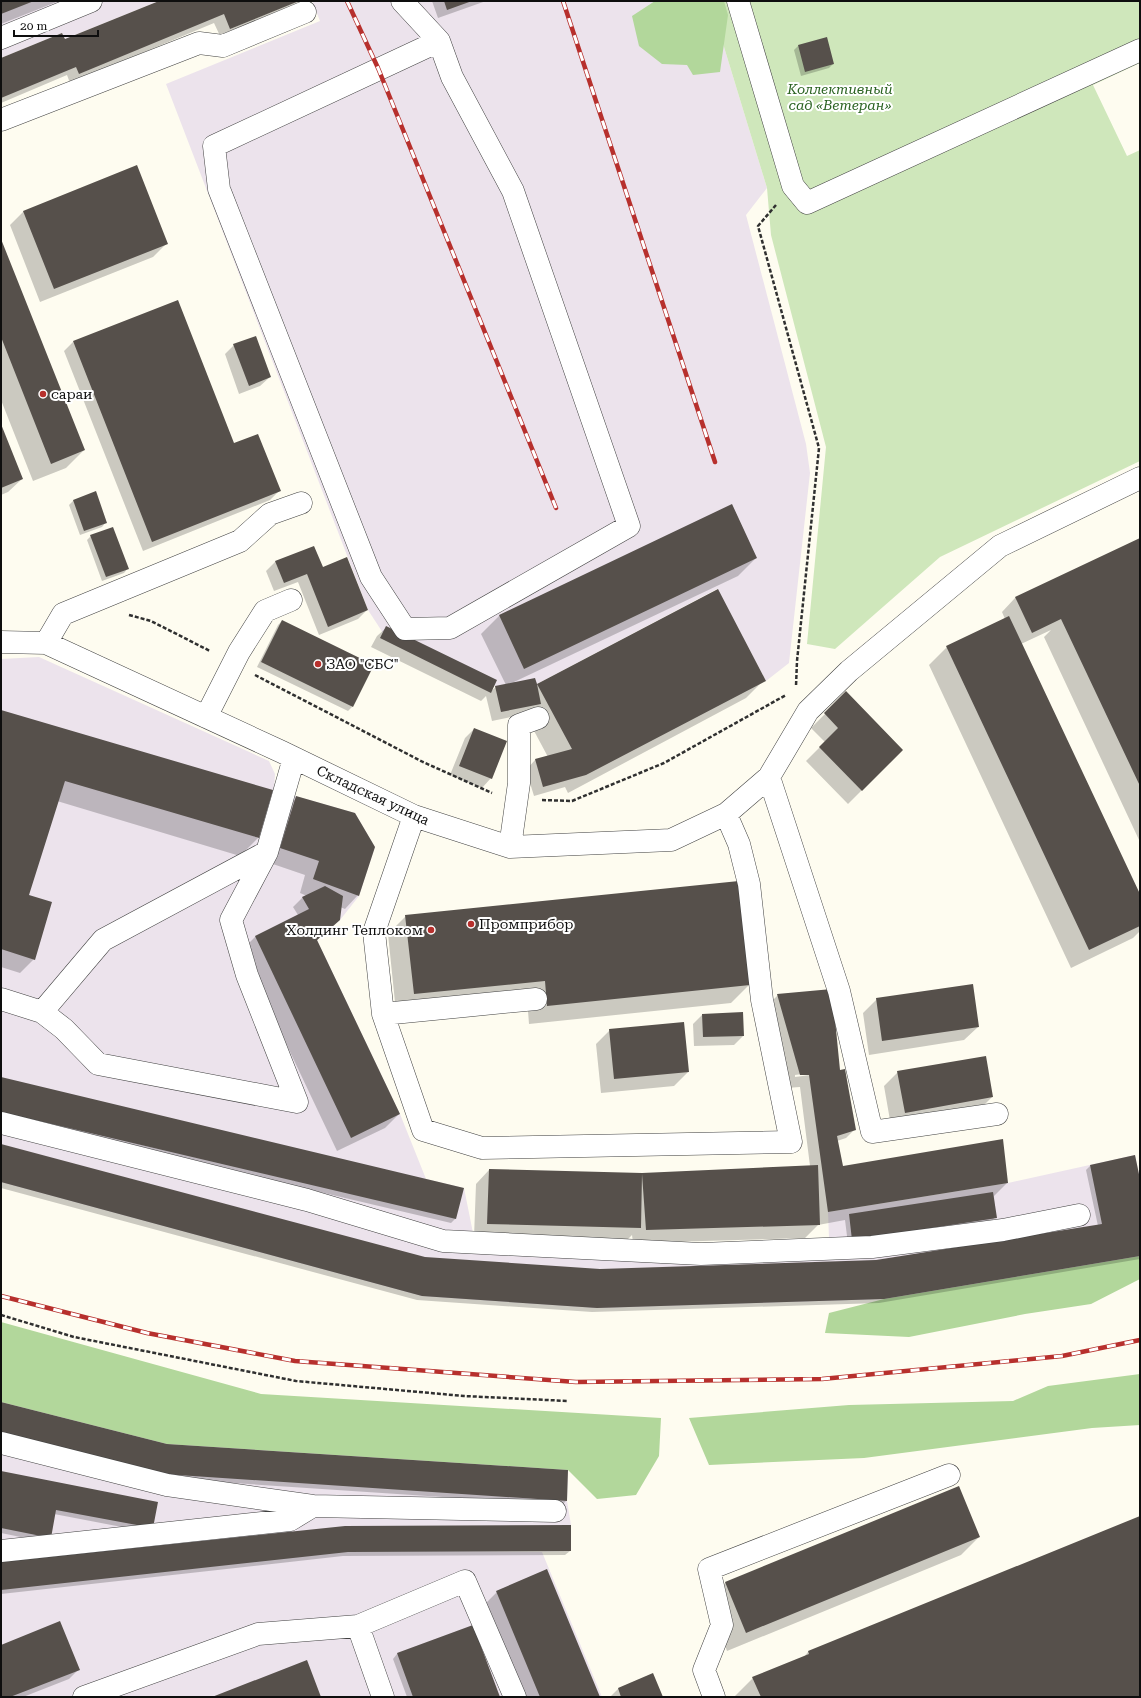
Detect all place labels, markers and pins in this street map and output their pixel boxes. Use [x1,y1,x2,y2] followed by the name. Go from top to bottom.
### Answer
[51,386,92,402] place label: сараи
[38,389,48,399] marker: сараи
[326,656,399,672] place label: ЗАО "СБС"
[313,659,323,669] marker: ЗАО "СБС"
[479,916,573,932] place label: Промприбор
[466,919,476,929] marker: Промприбор
[286,922,423,938] place label: Холдинг Теплоком
[426,925,436,935] marker: Холдинг Теплоком

